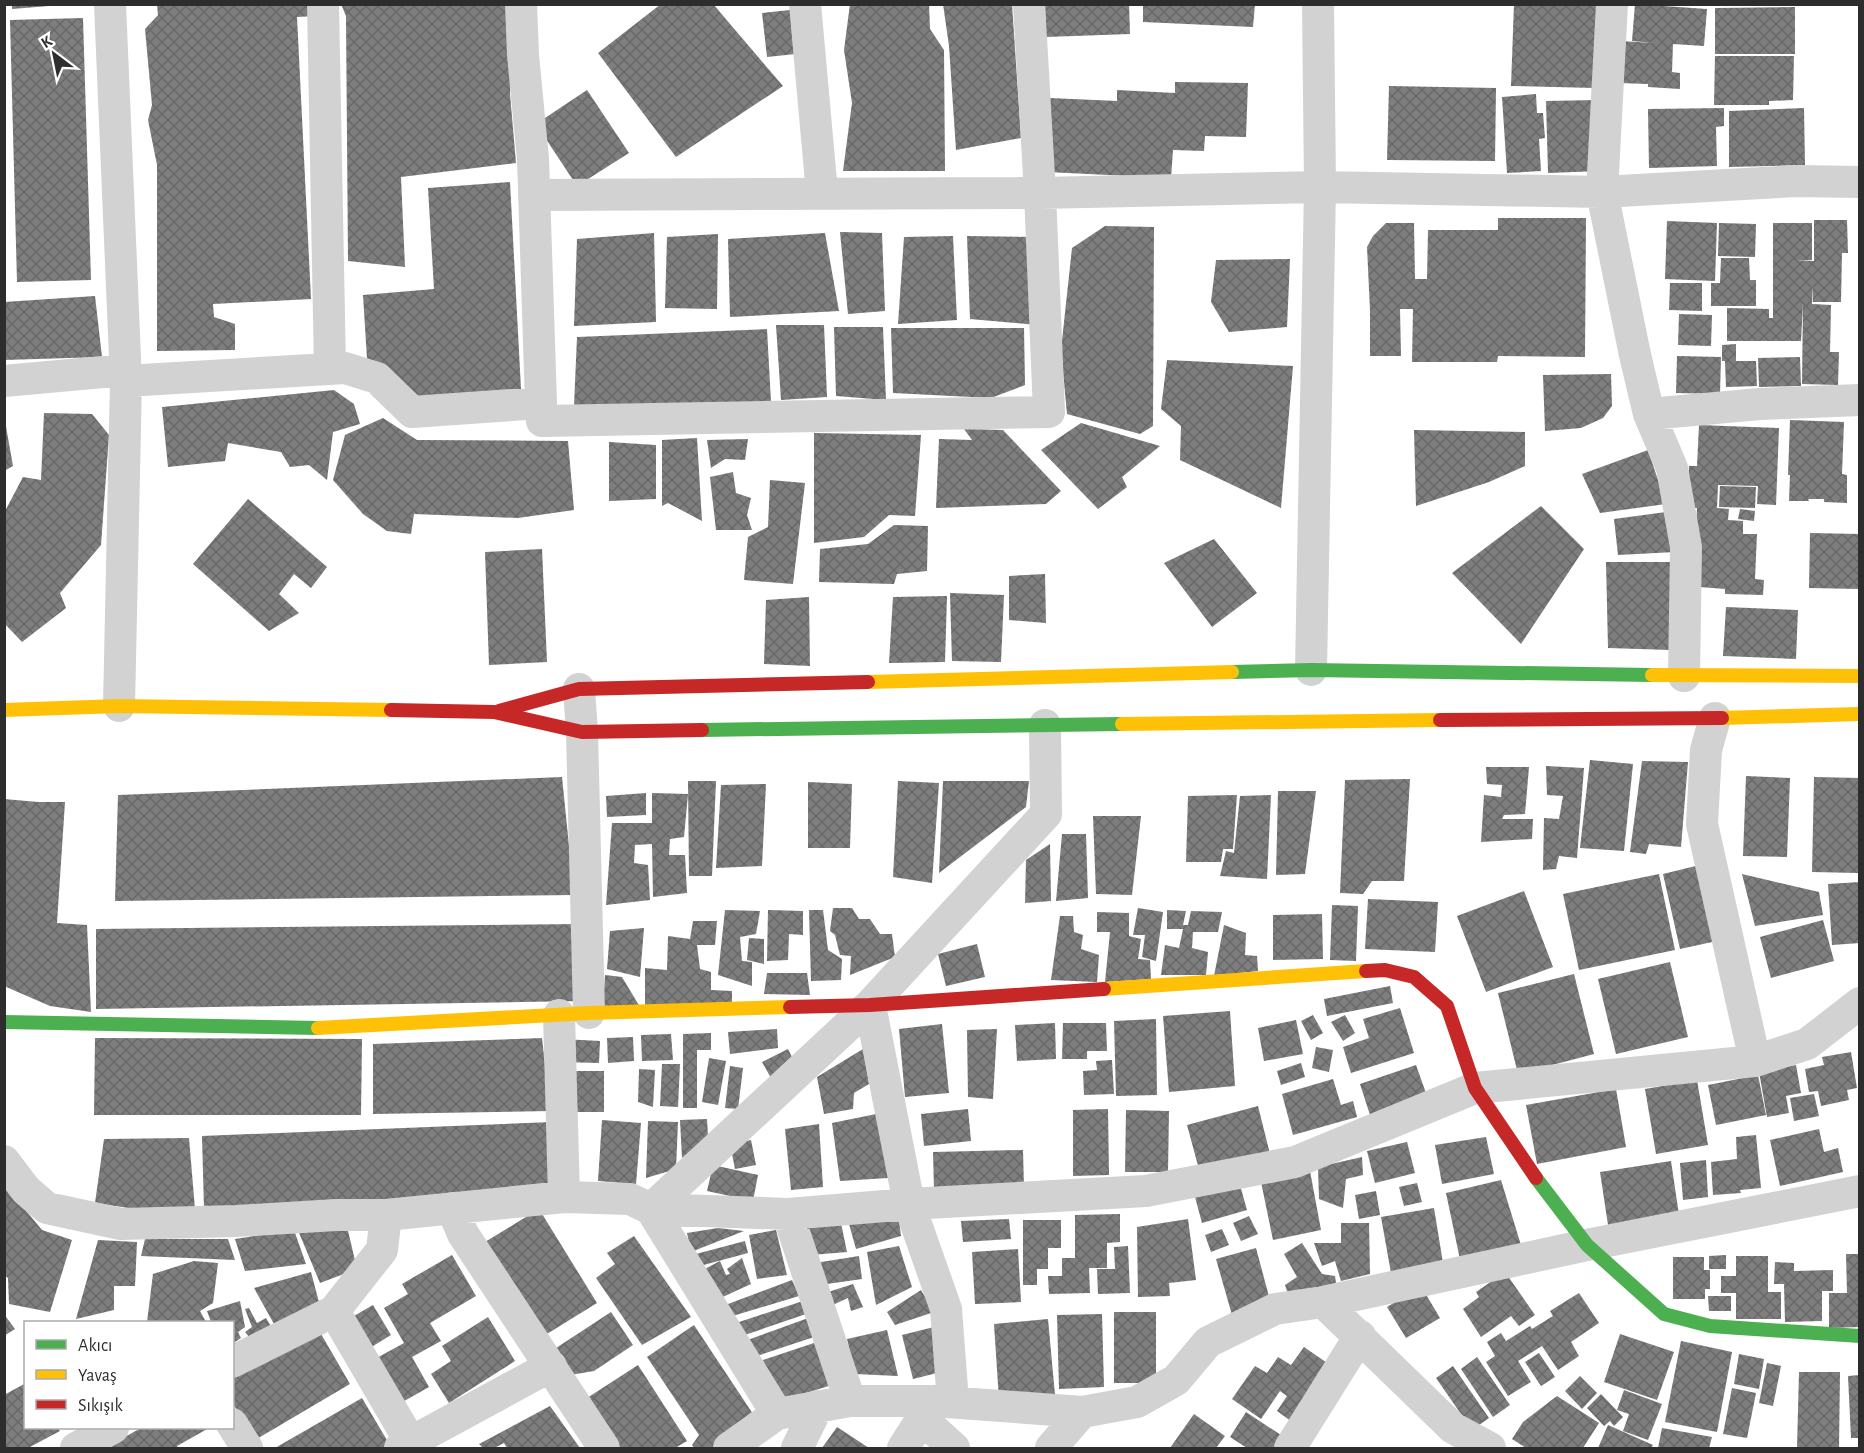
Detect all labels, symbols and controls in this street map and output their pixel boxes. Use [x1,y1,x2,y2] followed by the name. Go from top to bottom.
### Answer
[24,24,84,84] north arrow
[38,33,55,51] text: K
[24,1321,234,1429] legend
[78,1337,112,1355] text: Akıcı
[78,1367,117,1385] text: Yavaş
[78,1397,123,1415] text: Sıkışık

